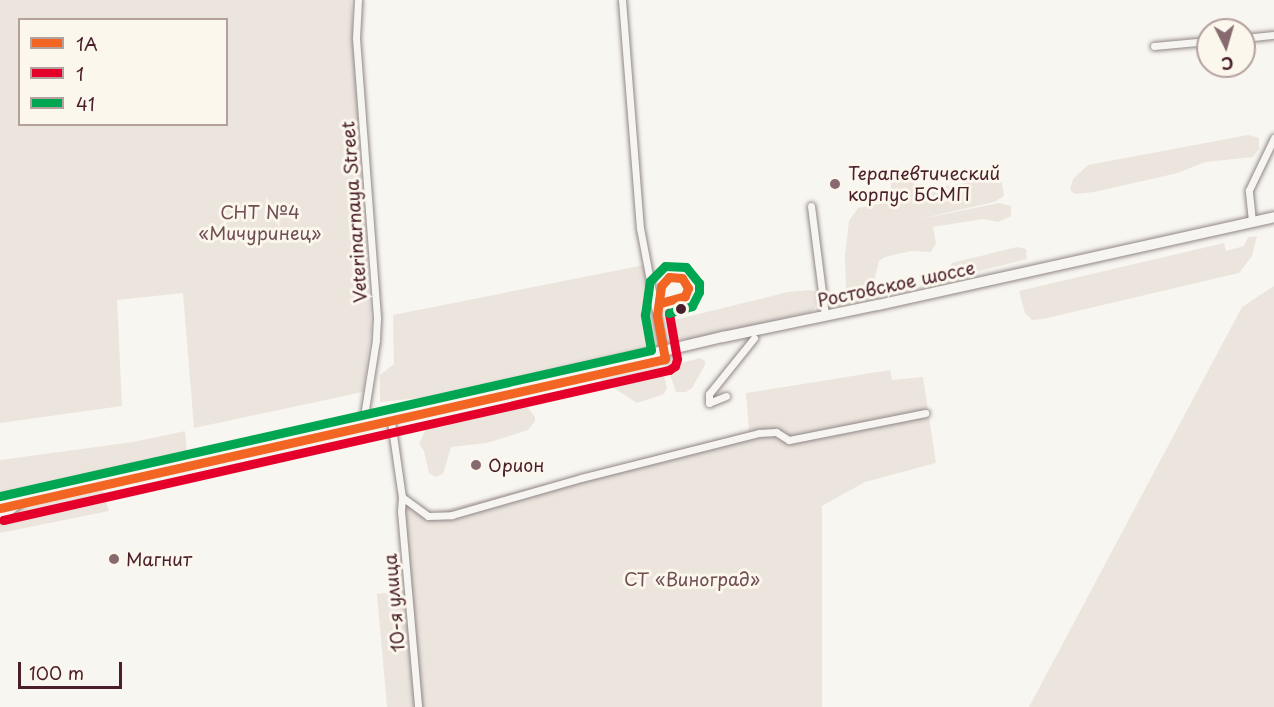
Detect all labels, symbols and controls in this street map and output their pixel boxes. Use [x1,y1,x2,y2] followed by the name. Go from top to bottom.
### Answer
[18,18,228,126] legend
[1196,18,1256,78] north arrow
[76,30,98,57] text: 1А
[1220,51,1234,76] text: С
[76,60,84,87] text: 1
[76,90,95,117] text: 41
[337,120,371,304] street label: Veterinarnaya Street
[848,163,1000,206] place label: Терапевтический корпус БСМП
[826,175,844,193] marker: Терапевтический корпус БСМП
[199,202,321,244] park label: СНТ №4 «Мичуринец»
[815,257,977,311] street label: Ростовское шоссе
[675,303,687,315] unlabelled marker
[488,454,545,476] place label: Орион
[469,458,483,472] marker: Орион
[126,548,192,570] place label: Магнит
[107,552,121,566] marker: Магнит
[379,553,409,653] street label: 10-я улица
[624,568,760,590] park label: СТ «Виноград»
[21,650,124,688] scale bar
[29,659,84,686] text: 100 m

